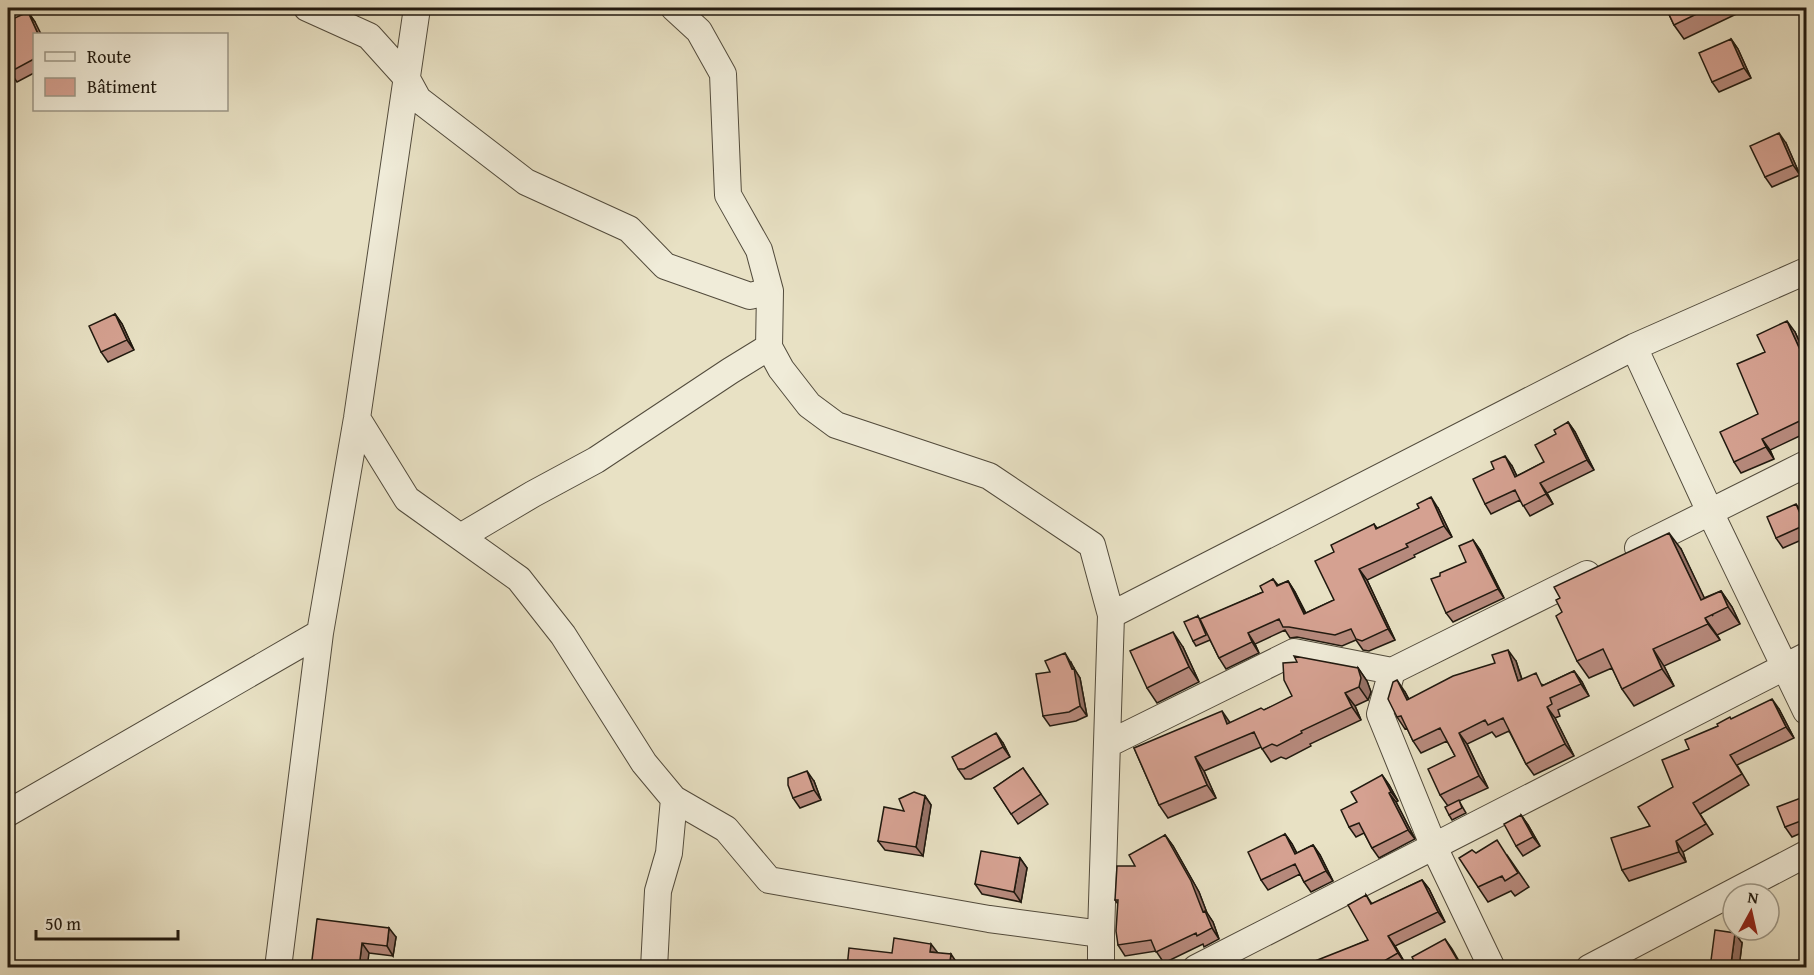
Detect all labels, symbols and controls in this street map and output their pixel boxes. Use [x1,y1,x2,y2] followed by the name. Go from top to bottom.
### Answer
[33,33,228,111] legend
[87,43,131,70] text: Route
[87,73,157,100] text: Bâtiment
[1721,882,1781,942] north arrow
[1746,885,1760,910] text: N
[36,903,178,941] scale bar
[45,910,81,937] text: 50 m

